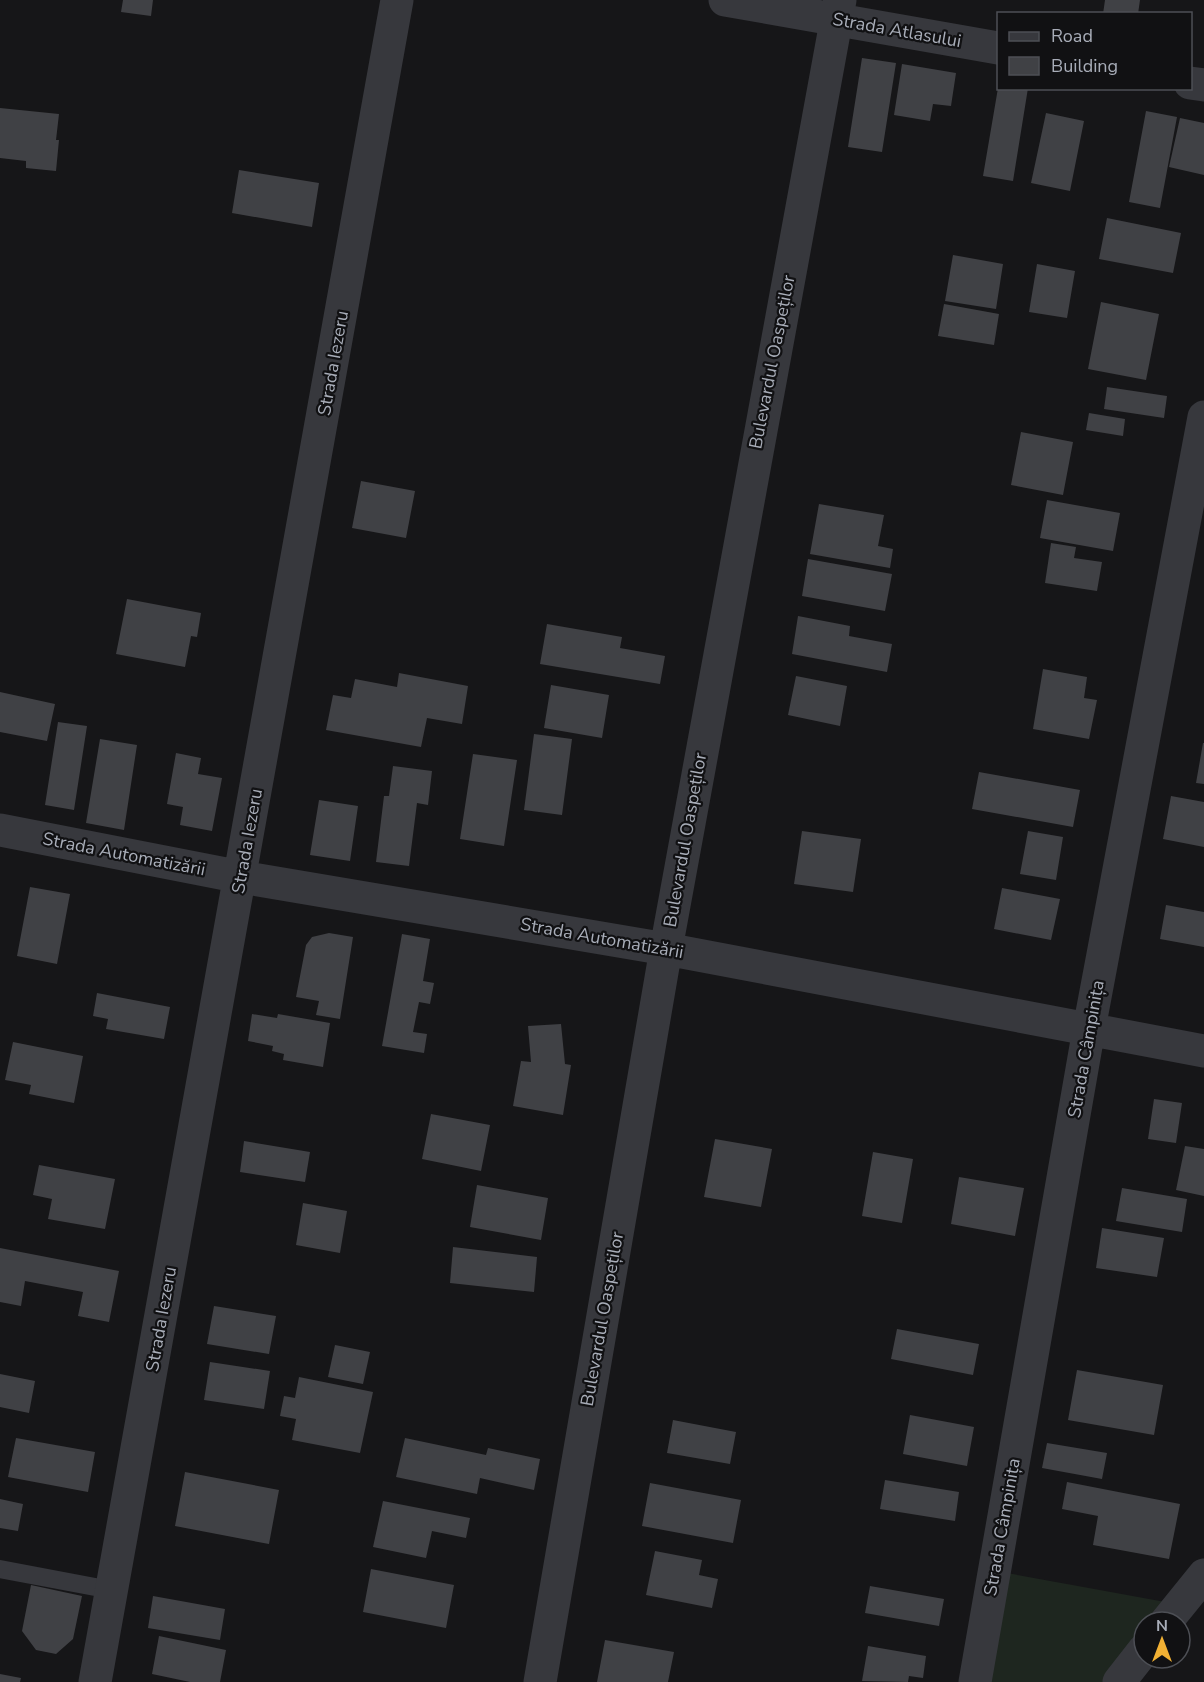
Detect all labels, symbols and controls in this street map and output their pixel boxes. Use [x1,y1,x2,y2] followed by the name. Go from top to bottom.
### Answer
[831,7,963,53] street label: Strada Atlasului
[997,12,1192,90] legend
[1051,24,1093,48] text: Road
[1051,54,1118,78] text: Building
[743,272,801,451] street label: Bulevardul Oaspeților
[312,309,354,417] street label: Strada Iezeru
[658,750,712,929] street label: Bulevardul Oaspeților
[226,787,268,895] street label: Strada Iezeru
[41,826,207,882] street label: Strada Automatizării
[519,912,685,964] street label: Strada Automatizării
[1062,978,1110,1120] street label: Strada Câmpinița
[575,1229,629,1408] street label: Bulevardul Oaspeților
[140,1265,182,1373] street label: Strada Iezeru
[978,1456,1026,1598] street label: Strada Câmpinița
[1132,1610,1192,1670] north arrow
[1156,1615,1168,1637] text: N

